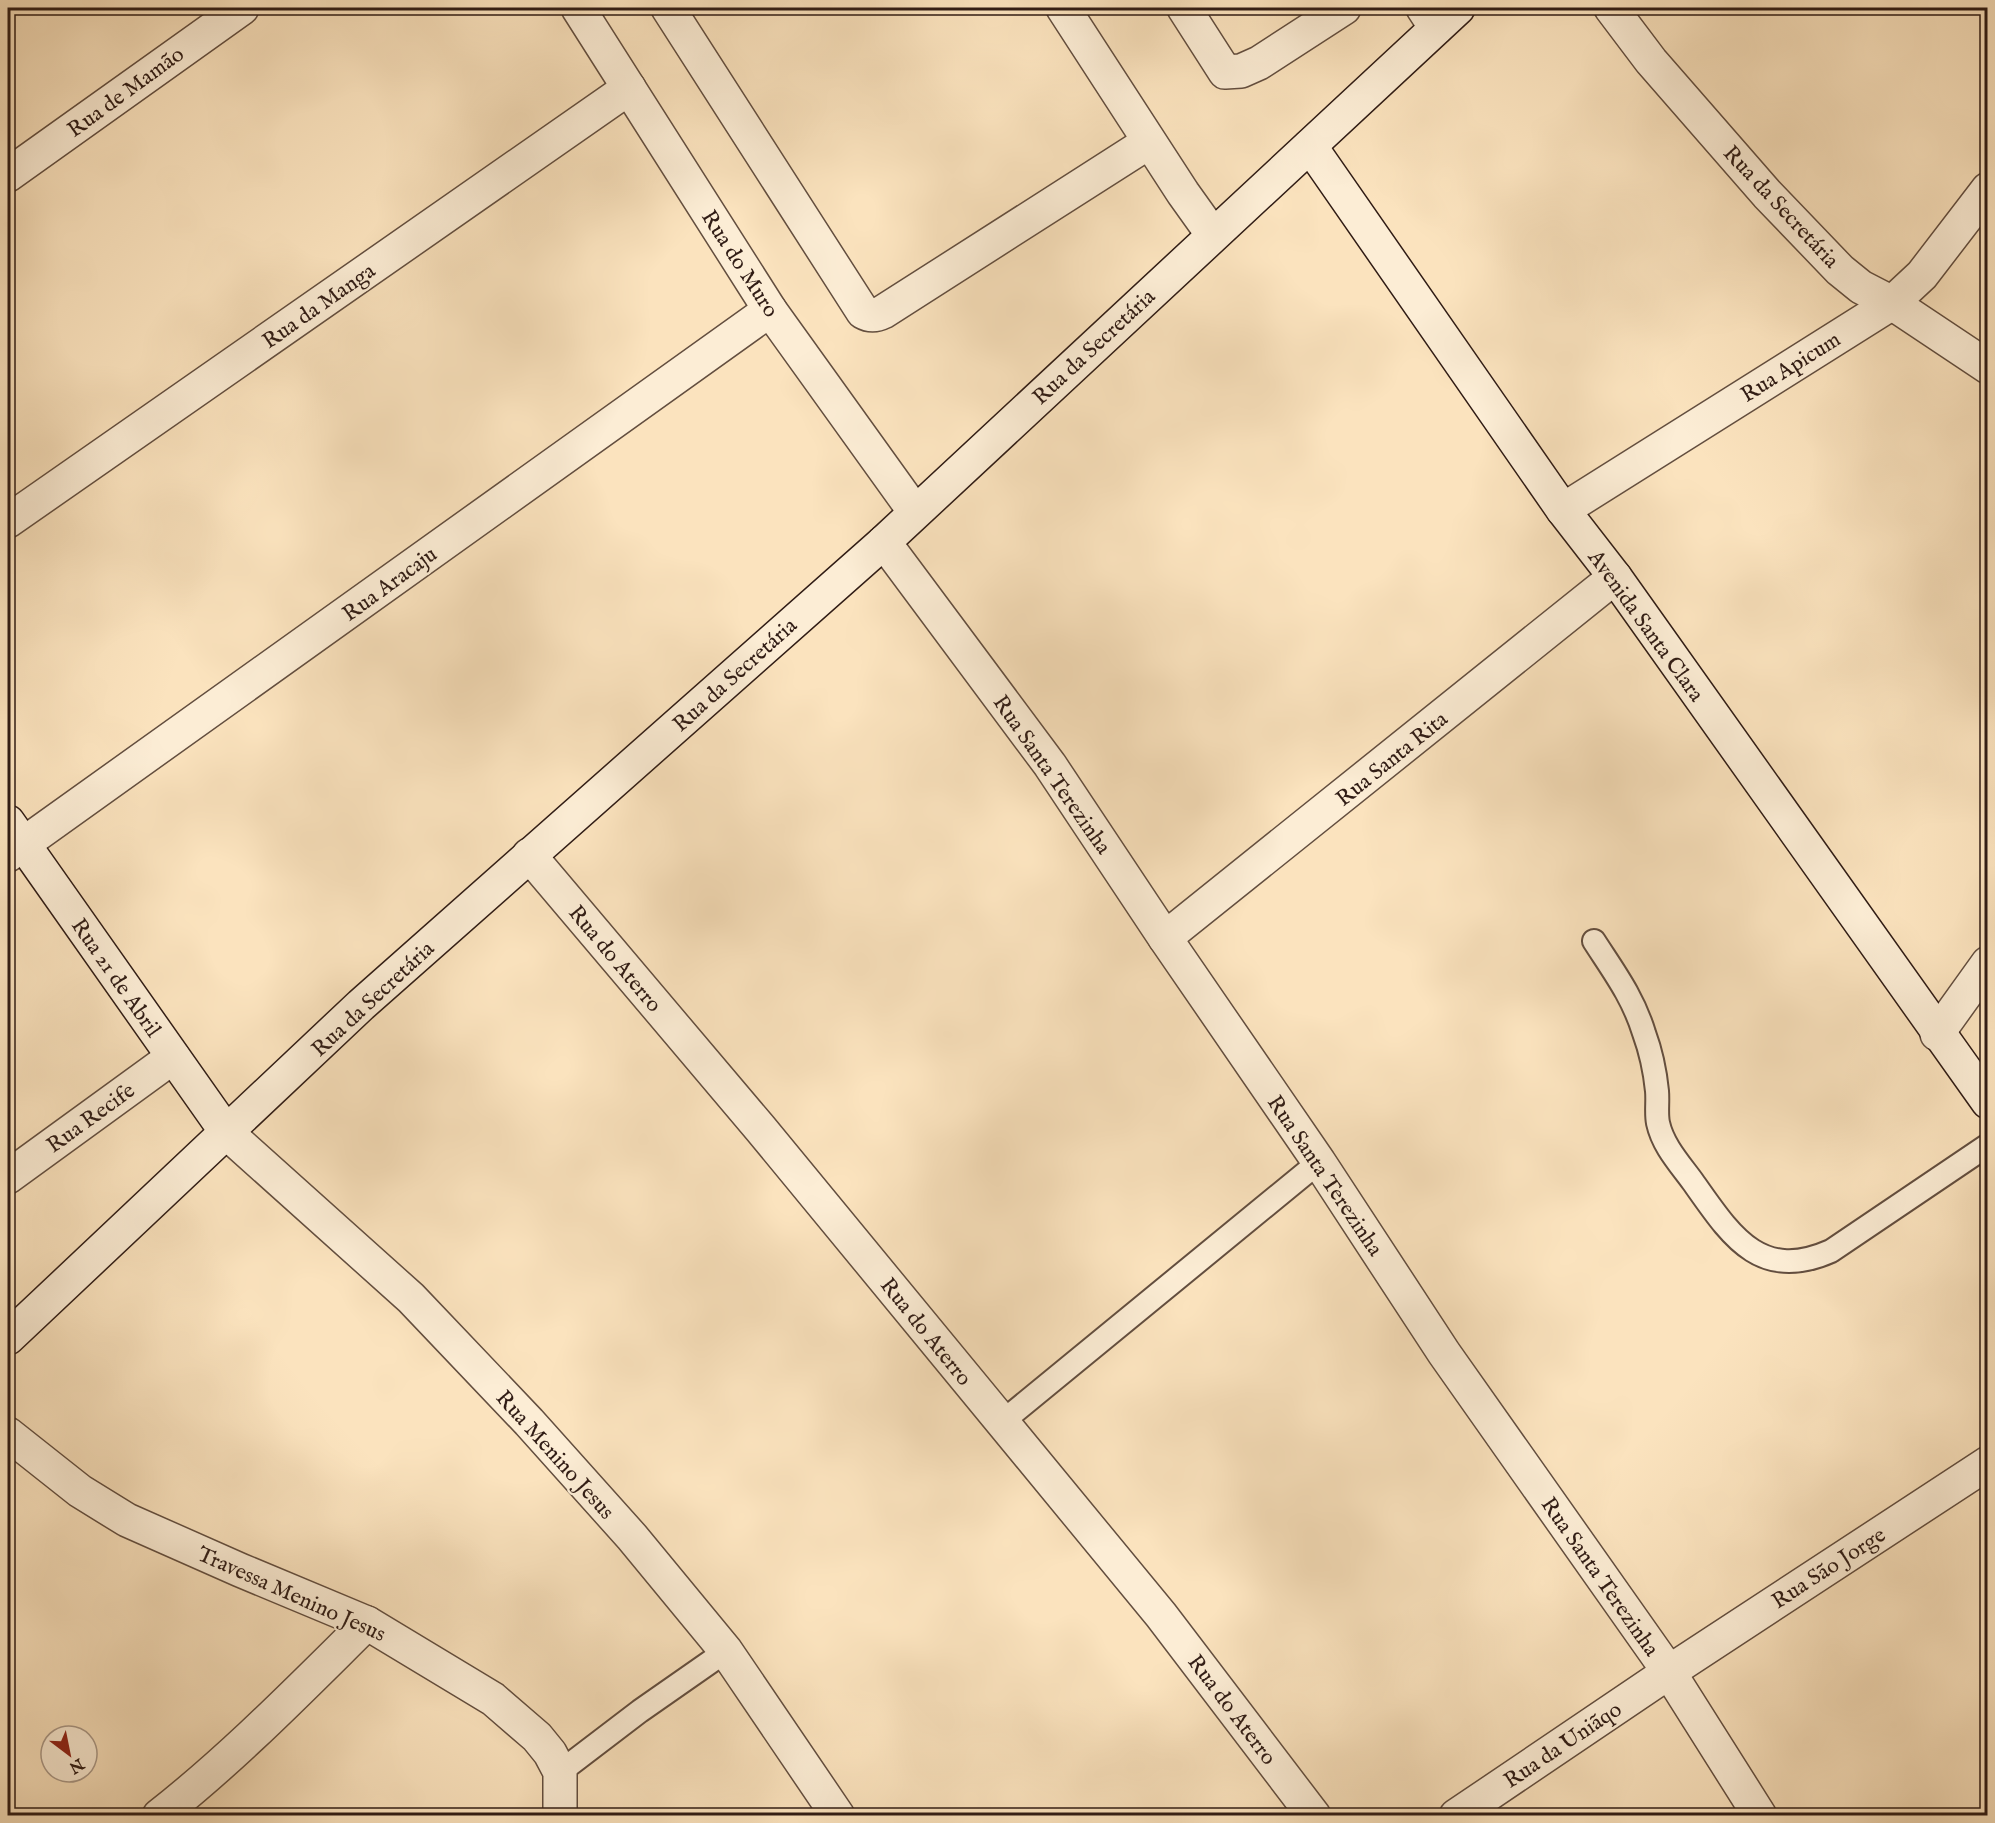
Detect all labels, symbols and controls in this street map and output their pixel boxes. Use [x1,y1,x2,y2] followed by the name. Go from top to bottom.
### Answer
[62,41,190,144] street label: Rua de Mamão
[1716,140,1845,275] street label: Rua da Secretária
[694,205,785,323] street label: Rua do Muro
[257,257,382,356] street label: Rua da Manga
[1027,283,1162,412] street label: Rua da Secretária
[1736,326,1846,409] street label: Rua Apicum
[337,541,443,628] street label: Rua Aracaju
[1580,544,1710,708] street label: Avenida Santa Clara
[667,612,804,739] street label: Rua da Secretária
[986,690,1117,861] street label: Rua Santa Terezinha
[1331,706,1454,813] street label: Rua Santa Rita
[562,900,667,1019] street label: Rua do Aterro
[64,913,167,1043] street label: Rua 21 de Abril
[306,935,441,1064] street label: Rua da Secretária
[42,1077,141,1160] street label: Rua Recife
[1260,1090,1389,1262] street label: Rua Santa Terezinha
[873,1272,978,1392] street label: Rua do Aterro
[489,1385,620,1526] street label: Rua Menino Jesus
[1534,1492,1665,1663] street label: Rua Santa Terezinha
[1767,1522,1891,1616] street label: Rua São Jorge
[193,1541,390,1649] street label: Travessa Menino Jesus
[1181,1649,1282,1771] street label: Rua do Aterro
[1499,1696,1628,1795] street label: Rua da Uniãqo
[39,1724,99,1784] north arrow
[65,1752,88,1777] text: N

